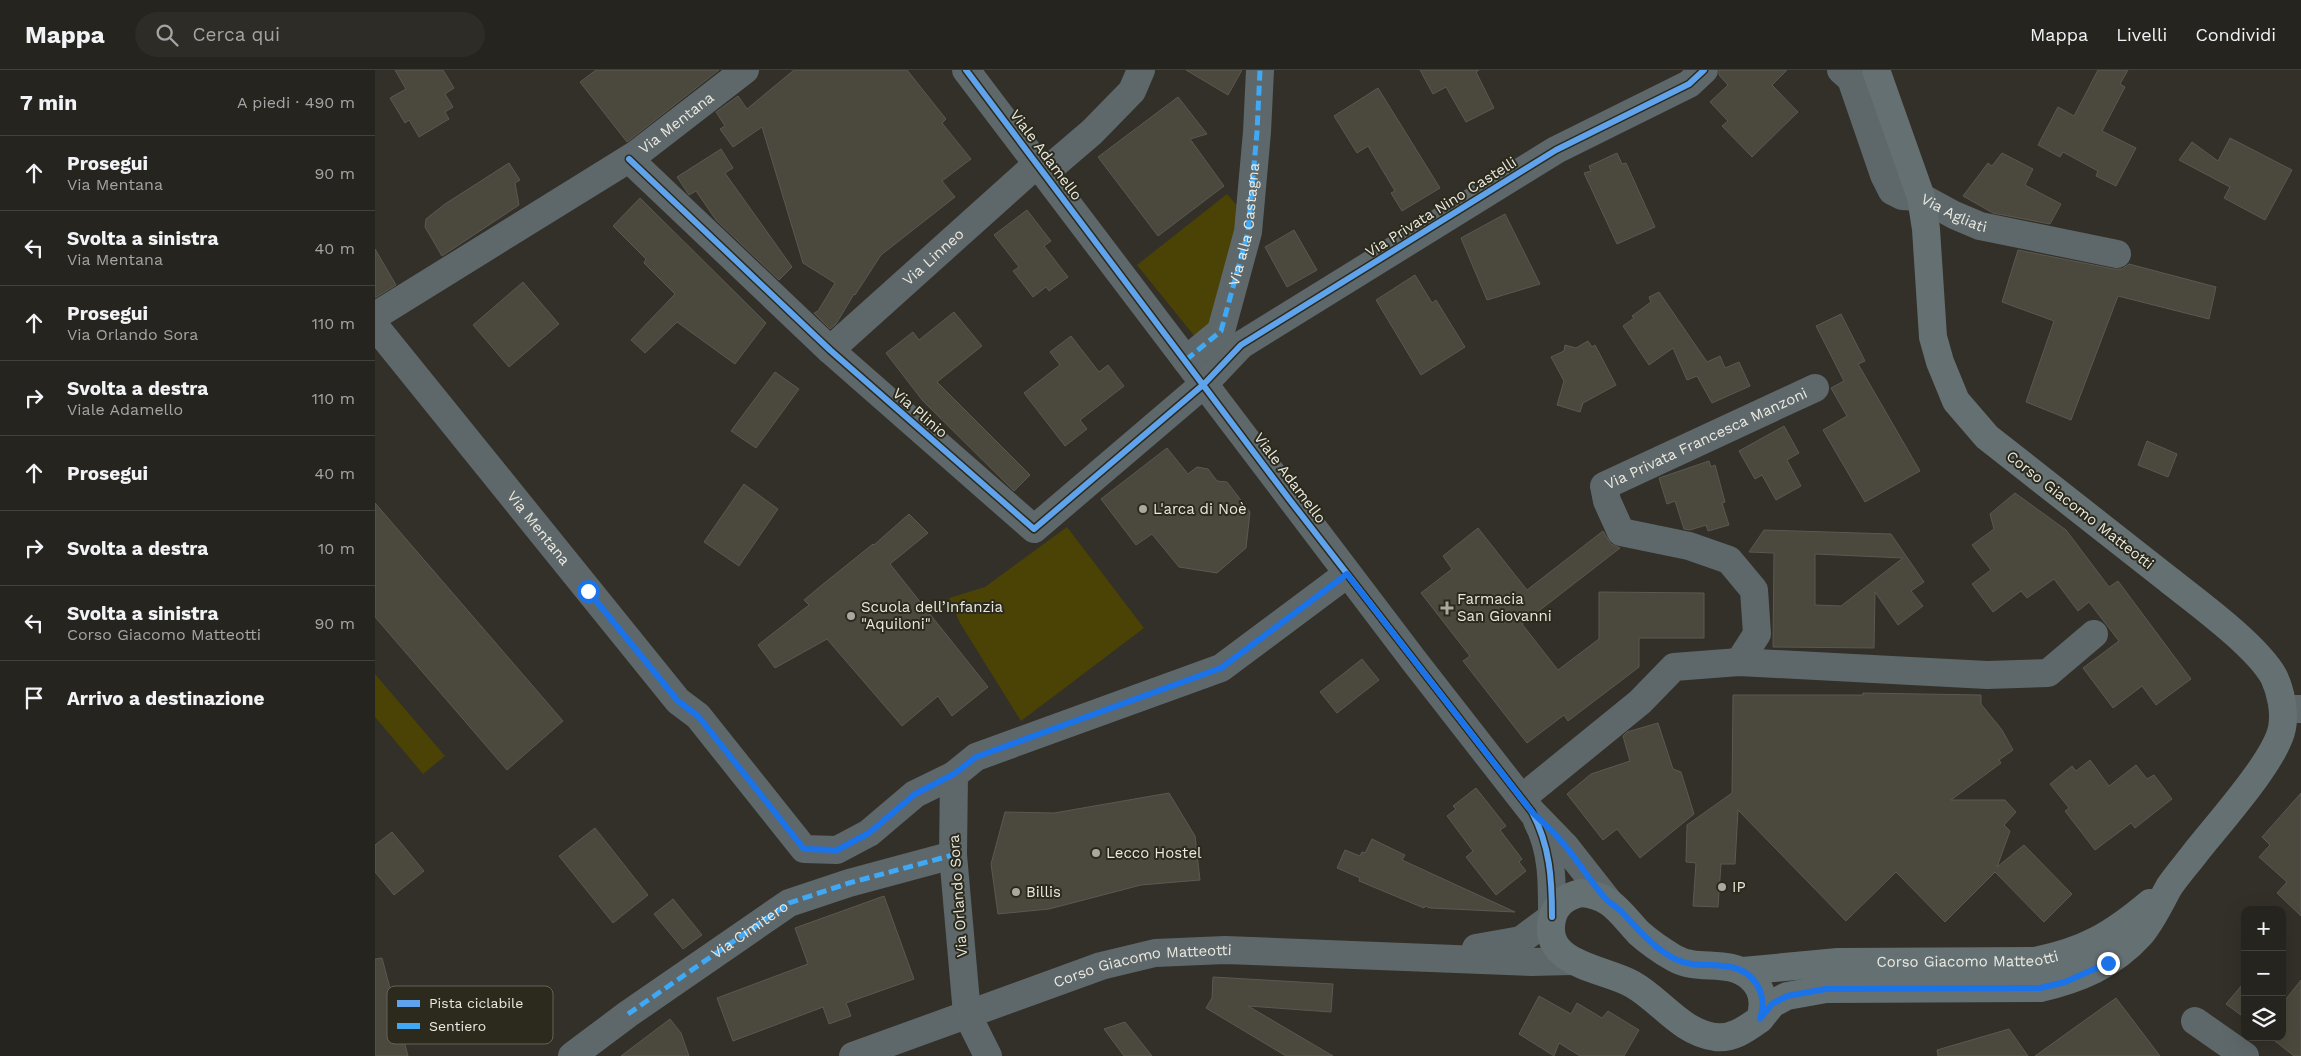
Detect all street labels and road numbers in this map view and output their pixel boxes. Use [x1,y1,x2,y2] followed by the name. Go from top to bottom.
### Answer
[635,88,718,158] street label: Via Mentana
[1006,106,1086,204] street label: Viale Adamello
[1362,153,1520,261] street label: Via Privata Nino Castelli
[1225,161,1263,288] street label: Via alla Castagna
[1918,190,1988,236] street label: Via Agliati
[899,225,968,289] street label: Via Linneo
[889,384,951,442] street label: Via Plinio
[1602,384,1810,493] street label: Via Privata Francesca Manzoni
[1250,429,1330,527] street label: Viale Adamello
[2003,447,2157,573] street label: Corso Giacomo Matteotti
[503,488,574,569] street label: Via Mentana
[945,833,971,958] street label: Via Orlando Sora
[708,897,792,963] street label: Via Cimitero
[1051,941,1232,991] street label: Corso Giacomo Matteotti
[1876,947,2060,971] street label: Corso Giacomo Matteotti

